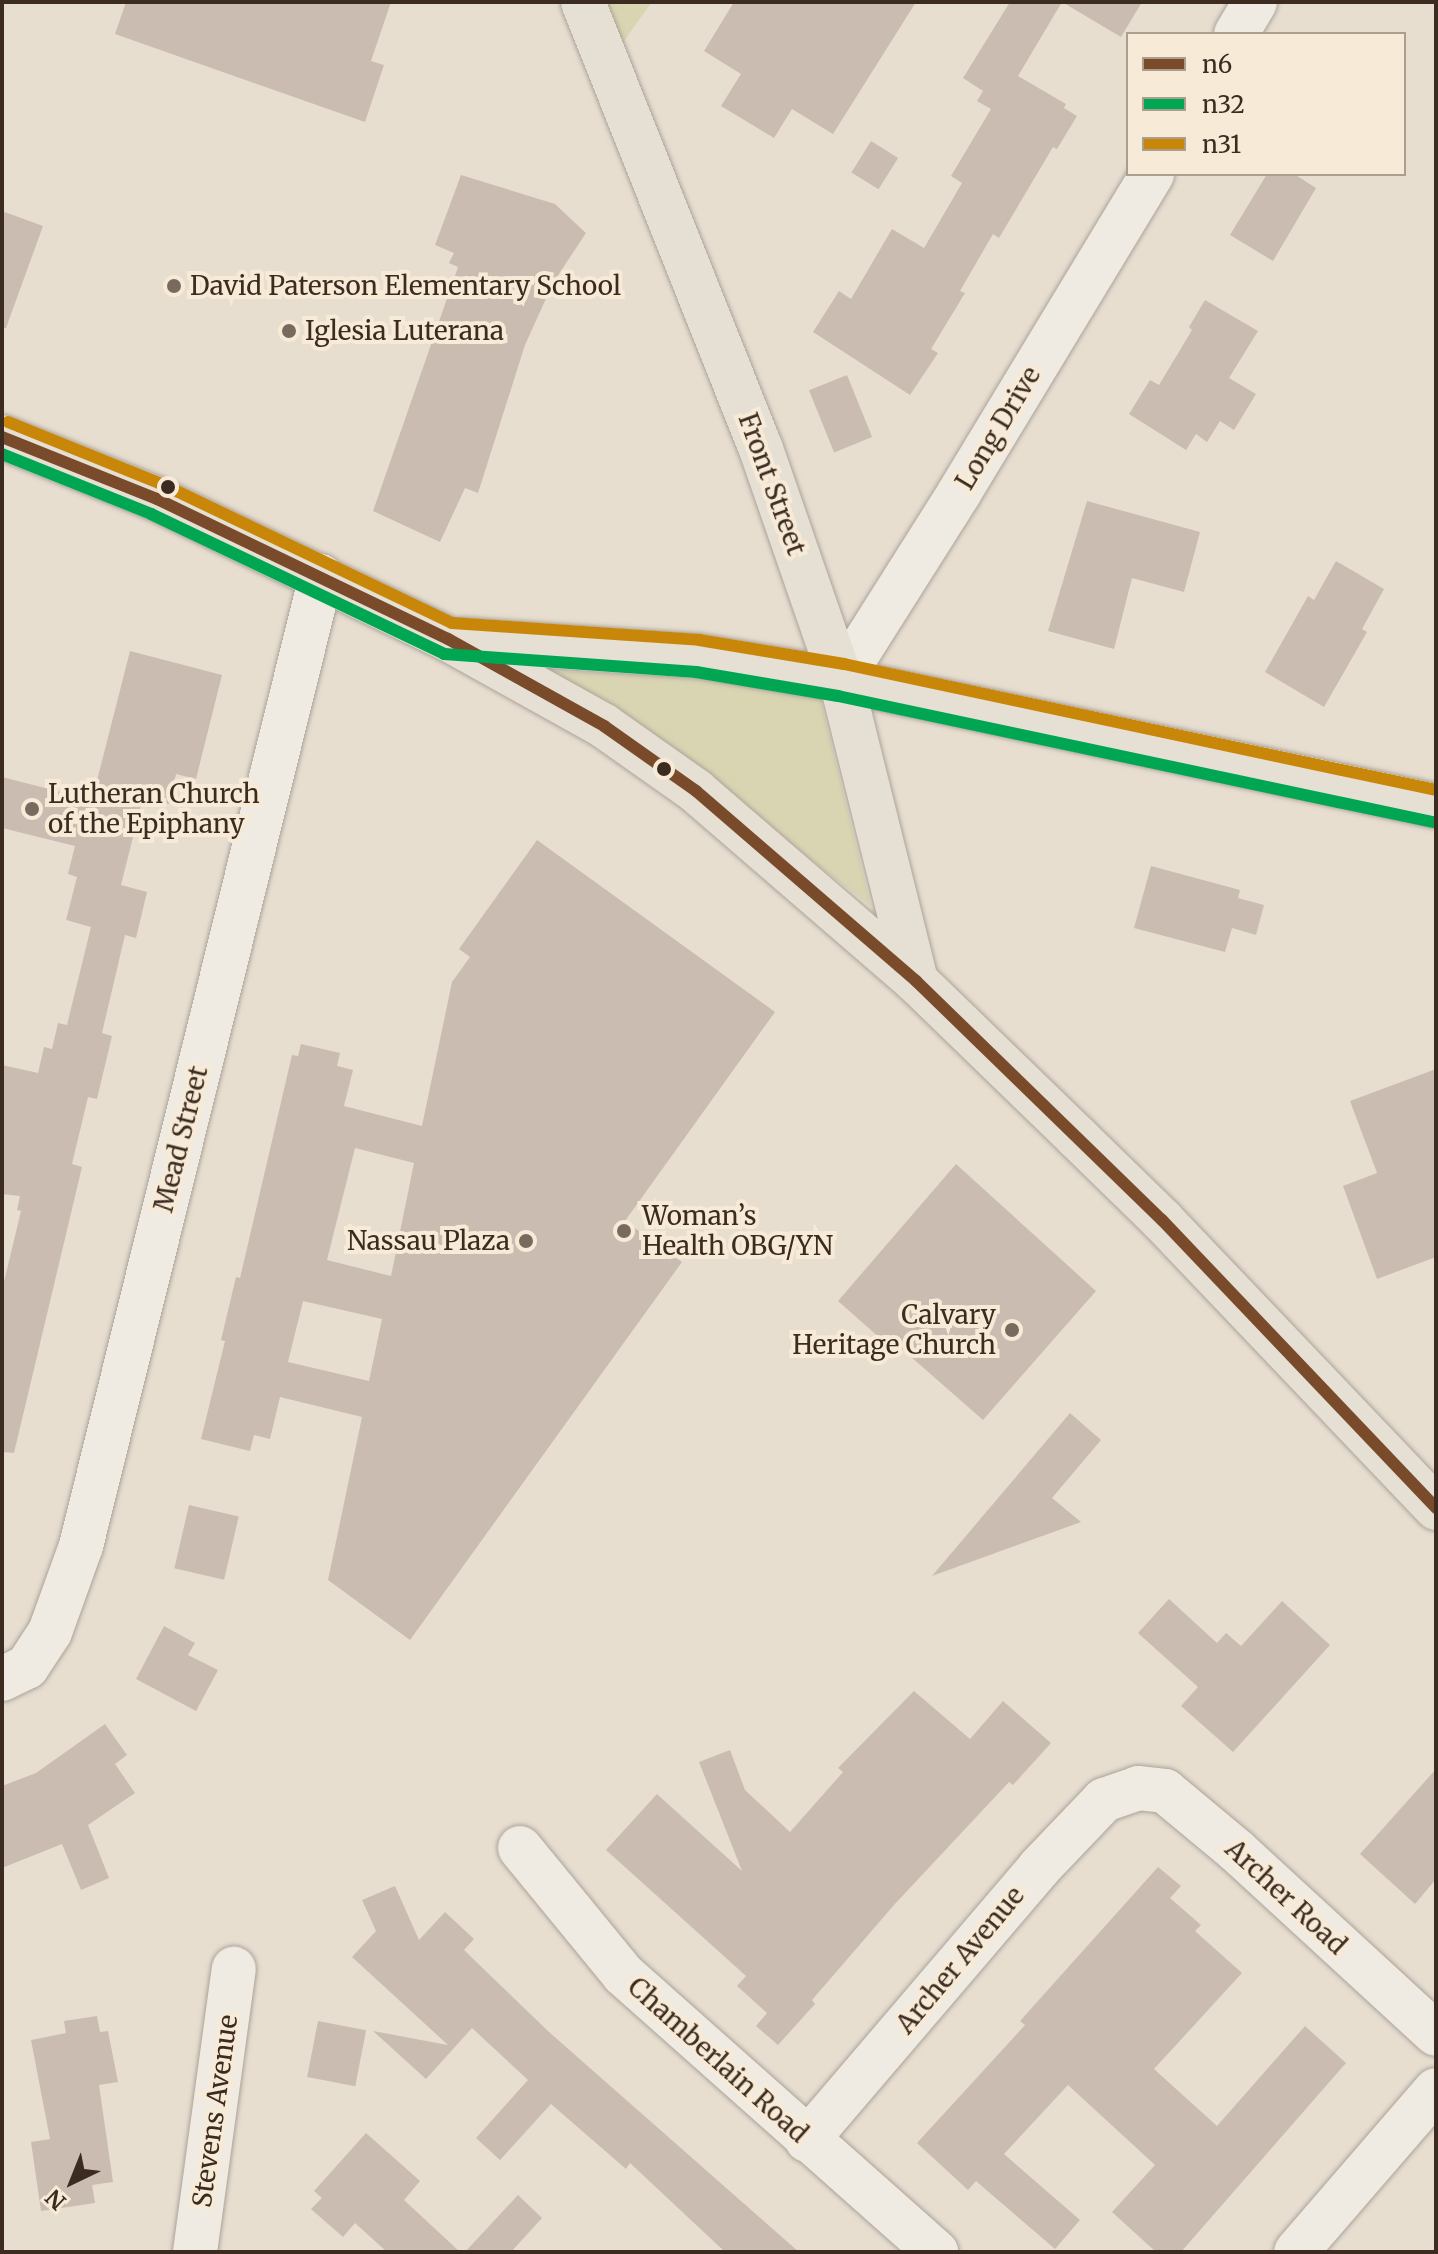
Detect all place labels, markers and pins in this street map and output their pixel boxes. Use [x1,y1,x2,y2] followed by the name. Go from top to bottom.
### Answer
[190,270,621,302] place label: David Paterson Elementary School
[165,277,183,295] marker: David Paterson Elementary School
[305,315,504,347] place label: Iglesia Luterana
[280,322,298,340] marker: Iglesia Luterana
[160,479,176,495] unlabelled marker
[656,761,672,777] unlabelled marker
[48,778,260,840] place label: Lutheran Church of the Epiphany
[23,800,41,818] marker: Lutheran Church of the Epiphany
[642,1200,833,1262] place label: Woman’s Health OBG/YN
[613,1220,635,1242] marker: Woman’s Health OBG/YN
[347,1225,510,1257] place label: Nassau Plaza
[517,1232,535,1250] marker: Nassau Plaza
[792,1299,996,1360] place label: Calvary Heritage Church
[1003,1321,1021,1339] marker: Calvary Heritage Church

